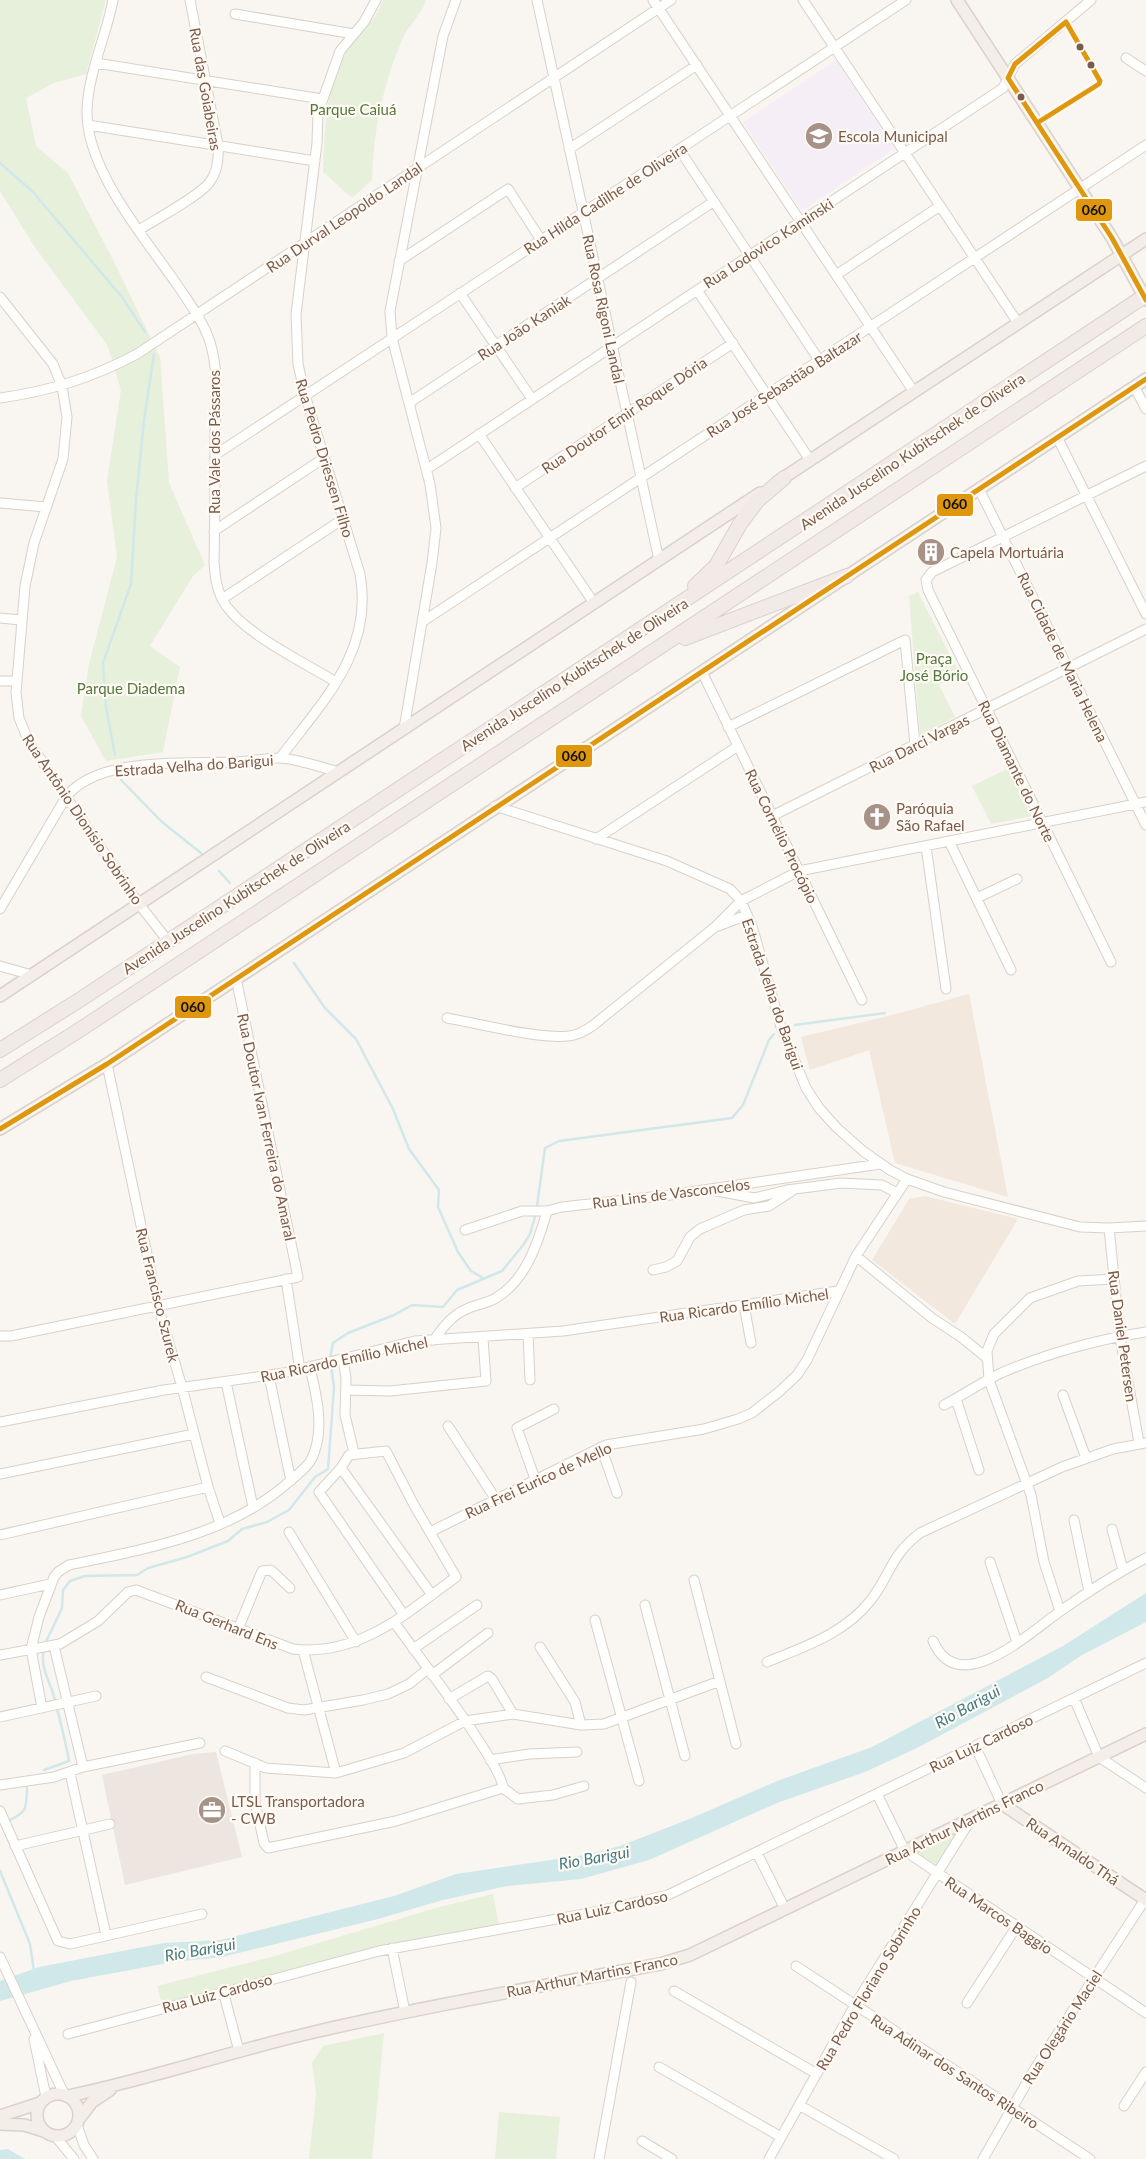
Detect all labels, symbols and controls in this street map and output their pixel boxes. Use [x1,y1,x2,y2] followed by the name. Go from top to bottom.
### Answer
[186,26,226,152] street label: Rua das Goiabeiras
[1075,42,1085,52] unlabelled marker
[1086,60,1096,70] unlabelled marker
[1016,92,1026,102] unlabelled marker
[310,100,396,118] park label: Parque Caiuá
[804,121,834,151] school or university icon: Escola Municipal
[838,127,948,145] place label: Escola Municipal
[520,138,690,258] street label: Rua Hilda Cadilhe de Oliveira
[263,158,425,276] street label: Rua Durval Leopoldo Landal
[700,194,836,292] street label: Rua Lodovico Kaminski
[1075,198,1113,222] line badge: 060
[1082,201,1106,218] text: 060
[579,233,629,385] street label: Rua Rosa Rigoni Landal
[474,290,574,364] street label: Rua João Kaniak
[703,327,866,441] street label: Rua José Sebastião Baltazar
[538,353,710,477] street label: Rua Doutor Emir Roque Dória
[796,369,1028,533] street label: Avenida Juscelino Kubitschek de Oliveira
[205,370,223,514] street label: Rua Vale dos Pássaros
[292,376,358,540] street label: Rua Pedro Driessen Filho
[936,493,974,517] line badge: 060
[943,495,967,512] text: 060
[916,537,946,567] building icon: Capela Mortuária
[950,543,1064,561] place label: Capela Mortuária
[1014,569,1112,745] street label: Rua Cidade de Maria Helena
[457,594,691,754] street label: Avenida Juscelino Kubitschek de Oliveira
[900,649,968,684] park label: Praça José Bório
[77,679,185,697] park label: Parque Diadema
[975,697,1059,845] street label: Rua Diamante do Norte
[866,710,972,776] street label: Rua Darci Vargas
[19,730,147,908] street label: Rua Antônio Dionísio Sobrinho
[555,744,593,768] line badge: 060
[562,747,586,764] text: 060
[114,750,274,780] street label: Estrada Velha do Barigui
[742,766,822,906] street label: Rua Cornélio Procópio
[896,799,965,834] place label: Paróquia São Rafael
[862,802,892,832] church icon: Paróquia São Rafael
[119,817,353,977] street label: Avenida Juscelino Kubitschek de Oliveira
[739,916,807,1072] street label: Estrada Velha do Barigui
[174,995,212,1019] line badge: 060
[181,998,205,1015] text: 060
[234,1012,300,1242] street label: Rua Doutor Ivan Ferreira do Amaral
[591,1174,751,1212] street label: Rua Lins de Vasconcelos
[133,1226,184,1365] street label: Rua Francisco Szurek
[1105,1269,1141,1403] street label: Rua Daniel Petersen
[658,1284,830,1326] street label: Rua Ricardo Emílio Michel
[259,1332,429,1386] street label: Rua Ricardo Emílio Michel
[462,1438,614,1522] street label: Rua Frei Eurico de Mello
[173,1595,281,1653] street label: Rua Gerhard Ens
[931,1680,1003,1732] water label: Rio Barigui
[926,1710,1036,1776] street label: Rua Luiz Cardoso
[882,1776,1046,1868] street label: Rua Arthur Martins Franco
[231,1792,365,1827] place label: LTSL Transportadora - CWB
[197,1795,227,1825] office icon: LTSL Transportadora - CWB
[1023,1813,1123,1889] street label: Rua Arnaldo Thá
[557,1841,631,1873] water label: Rio Barigui
[942,1872,1056,1958] street label: Rua Marcos Baggio
[555,1886,669,1928] street label: Rua Luiz Cardoso
[812,1903,924,2073] street label: Rua Pedro Floriano Sobrinho
[163,1933,237,1965] water label: Rio Barigui
[505,1950,679,2000] street label: Rua Arthur Martins Franco
[1018,1967,1106,2087] street label: Rua Olegário Maciel
[160,1970,274,2016] street label: Rua Luiz Cardoso
[868,2010,1042,2132] street label: Rua Adinar dos Santos Ribeiro

